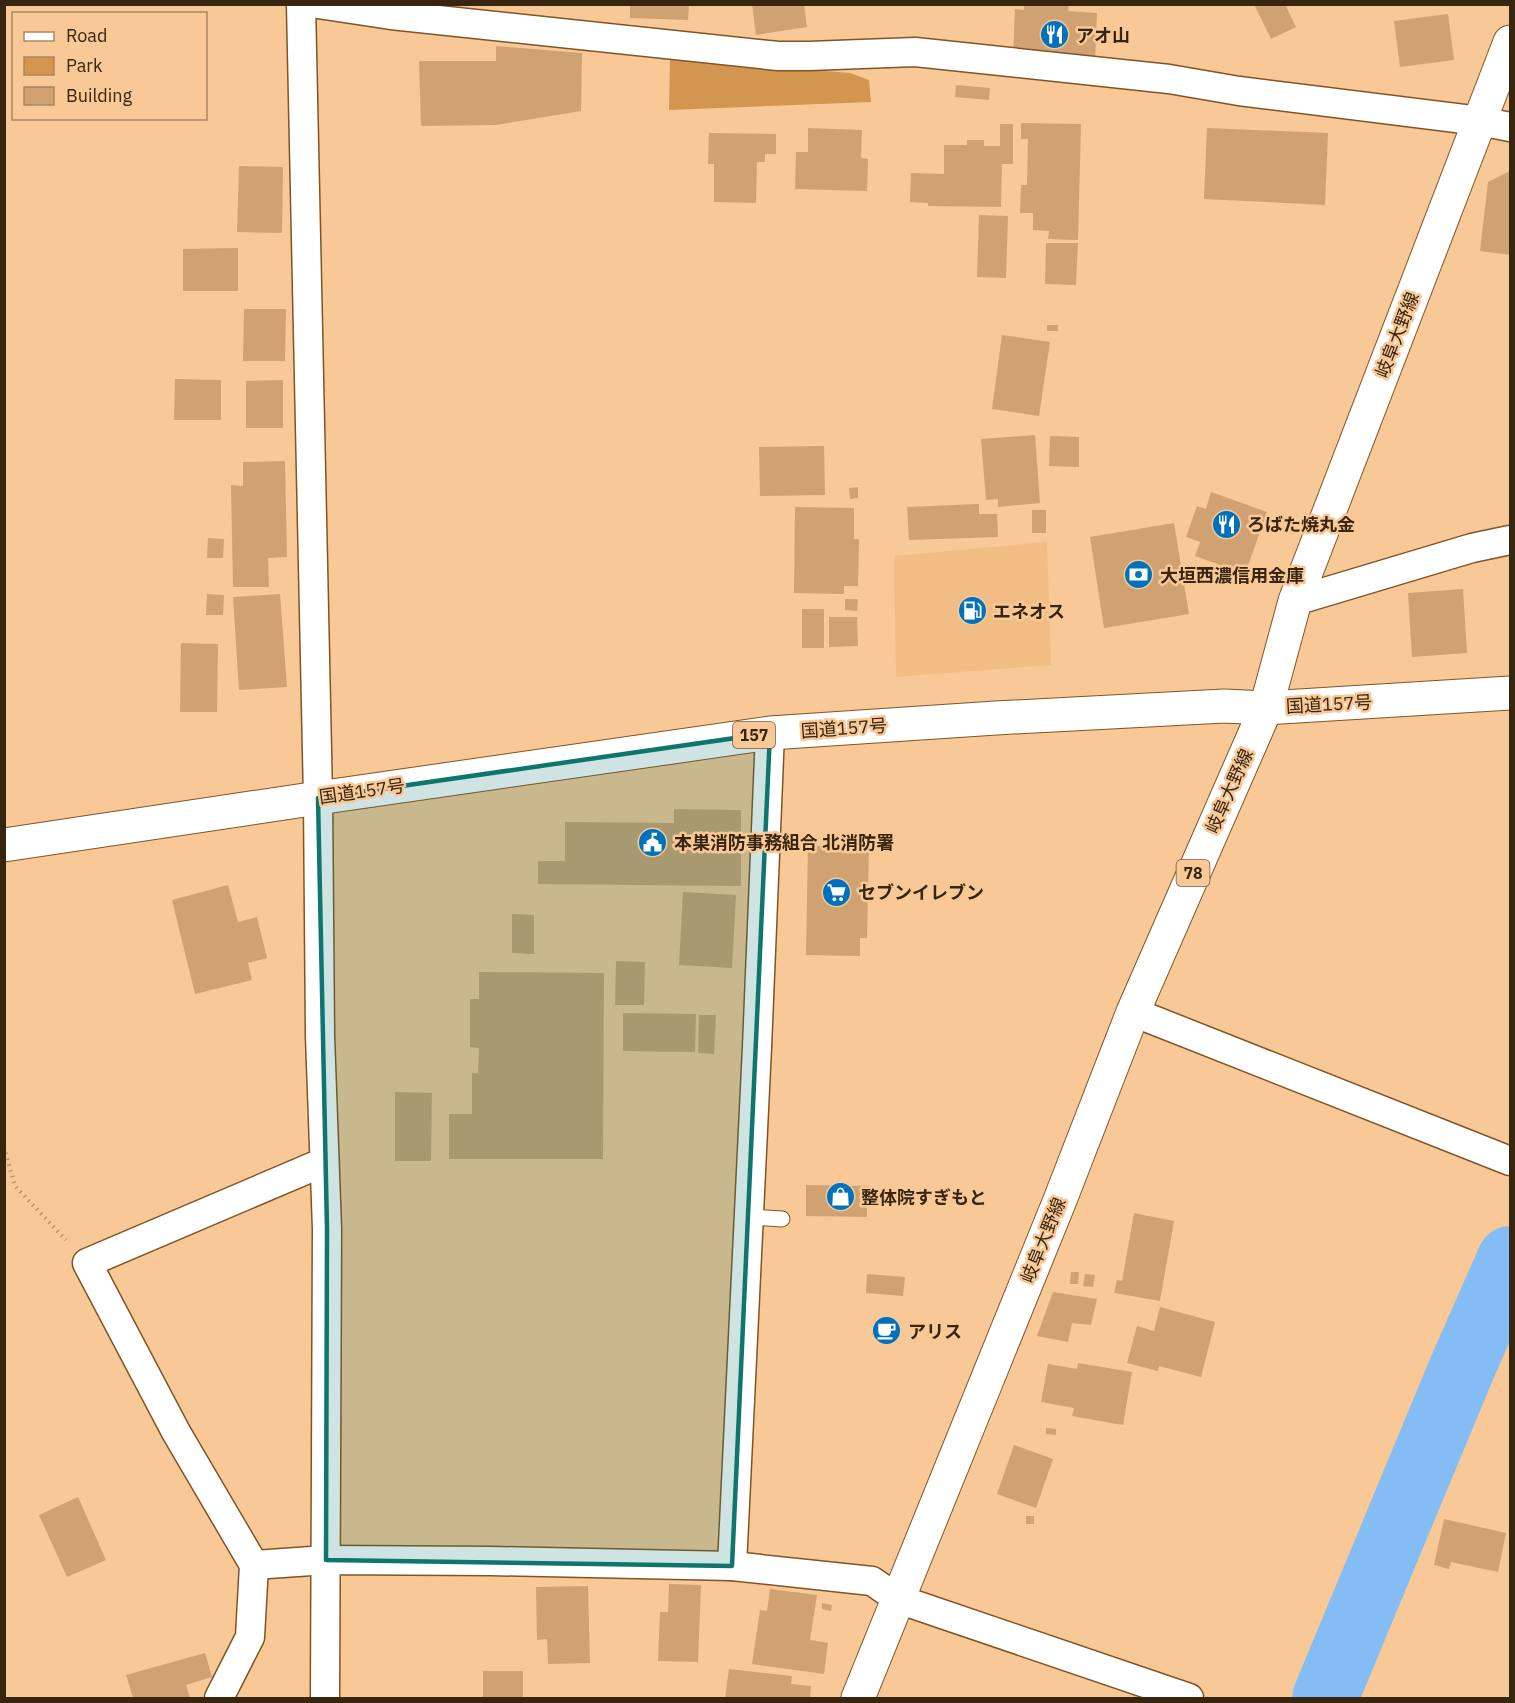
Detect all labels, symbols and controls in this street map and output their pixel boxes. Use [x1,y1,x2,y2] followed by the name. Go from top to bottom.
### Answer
[12,12,207,120] legend
[1039,19,1071,51] restaurant icon: アオ山
[66,24,107,47] text: Road
[1076,24,1130,47] place label: アオ山
[66,54,103,77] text: Park
[66,84,133,107] text: Building
[1370,289,1424,381] street label: 岐阜大野線
[1210,508,1242,540] restaurant icon: ろばた焼丸金
[1247,513,1355,536] place label: ろばた焼丸金
[1123,559,1155,591] bank icon: 大垣西濃信用金庫
[1160,564,1304,587] place label: 大垣西濃信用金庫
[956,595,988,627] fuel station icon: エネオス
[993,600,1065,623] place label: エネオス
[1285,690,1373,718] street label: 国道157号
[800,714,888,742] street label: 国道157号
[733,722,775,748] road number: 157
[1200,745,1258,837] street label: 岐阜大野線
[318,774,406,808] street label: 国道157号
[637,826,669,858] public building icon: 本巣消防事務組合 北消防署
[674,831,894,854] place label: 本巣消防事務組合 北消防署
[1176,860,1210,886] road number: 78
[821,876,853,908] supermarket icon: セブンイレブン
[858,881,984,904] place label: セブンイレブン
[824,1181,856,1213] shop icon: 整体院すぎもと
[861,1186,987,1209] place label: 整体院すぎもと
[1015,1194,1071,1286] street label: 岐阜大野線
[871,1315,903,1347] cafe icon: アリス
[908,1320,962,1343] place label: アリス

